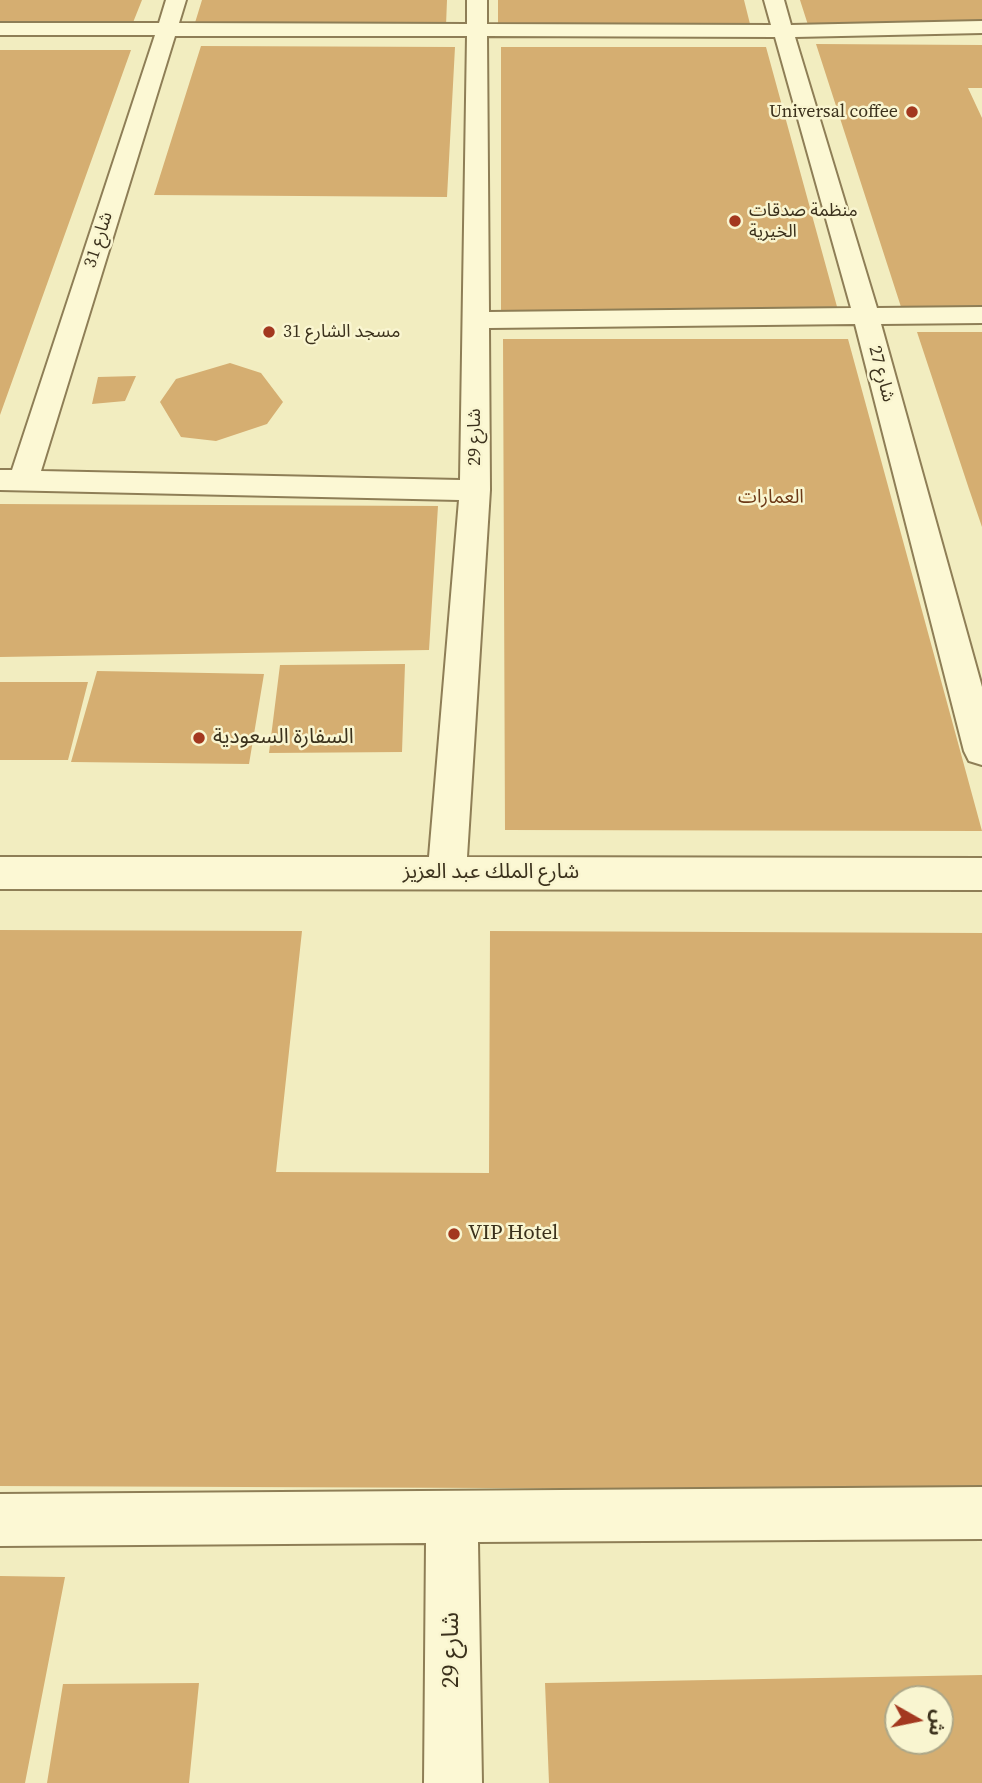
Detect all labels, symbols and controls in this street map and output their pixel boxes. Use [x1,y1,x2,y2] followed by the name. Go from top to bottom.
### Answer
[769,101,898,123] place label: Universal coffee
[904,104,920,120] marker: Universal coffee
[749,200,858,242] place label: منظمة صدقات الخيرية
[80,209,118,271] street label: شارع 31
[727,213,743,229] marker: منظمة صدقات الخيرية
[283,321,400,343] place label: مسجد الشارع 31
[261,324,277,340] marker: مسجد الشارع 31
[863,344,899,404] street label: شارع 27
[464,408,486,466] street label: شارع 29
[738,487,804,509] district label: العمارات
[213,725,354,751] place label: السفارة السعودية
[191,730,207,746] marker: السفارة السعودية
[403,860,579,886] street label: شارع الملك عبد العزيز
[468,1221,558,1247] place label: VIP Hotel
[446,1226,462,1242] marker: VIP Hotel
[438,1612,466,1688] street label: شارع 29
[884,1685,954,1755] north arrow
[923,1708,953,1738] text: ش

